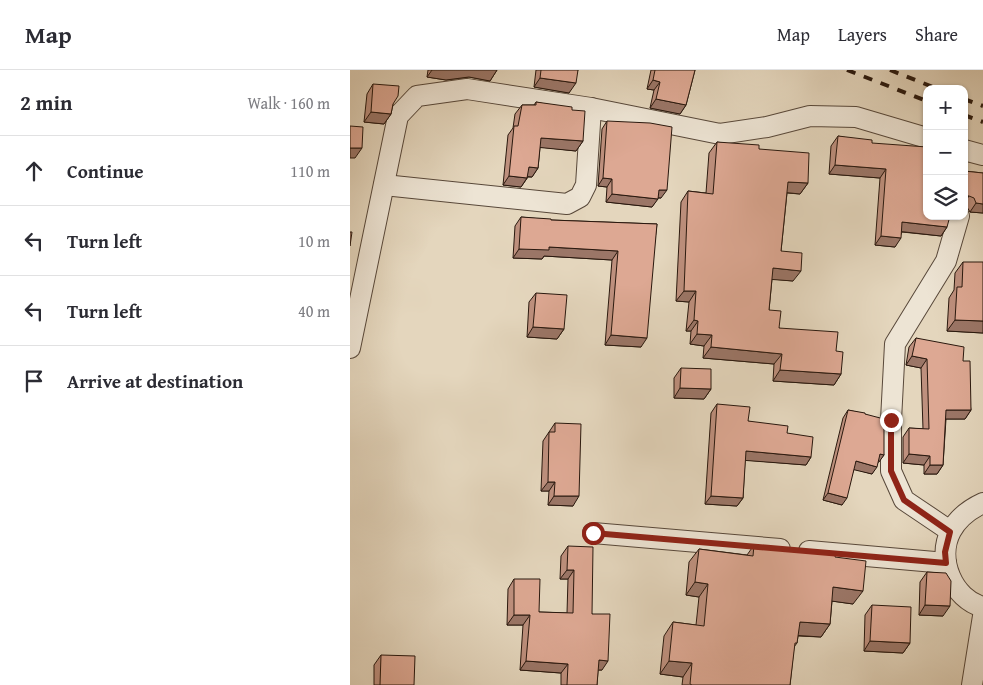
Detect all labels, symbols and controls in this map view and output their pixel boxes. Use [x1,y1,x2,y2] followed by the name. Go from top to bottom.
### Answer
[25,17,72,52] text: Map
[777,21,810,48] text: Map
[838,21,887,48] text: Layers
[915,21,958,48] text: Share
[923,85,968,220] map controls
[923,85,968,130] button: +
[20,87,72,118] text: 2 min
[247,91,330,115] text: Walk · 160 m
[923,130,968,175] button: −
[20,157,48,185] icon: ahead
[67,157,144,185] text: Continue
[290,159,330,183] text: 110 m
[923,175,968,220] button: layers
[20,227,48,255] icon: left
[67,227,142,255] text: Turn left
[298,229,330,253] text: 10 m
[20,297,48,325] icon: left
[67,297,142,325] text: Turn left
[298,299,330,323] text: 40 m
[20,367,48,395] icon: arrive
[67,367,243,395] text: Arrive at destination
[880,409,903,432] route end
[582,522,605,545] route start

